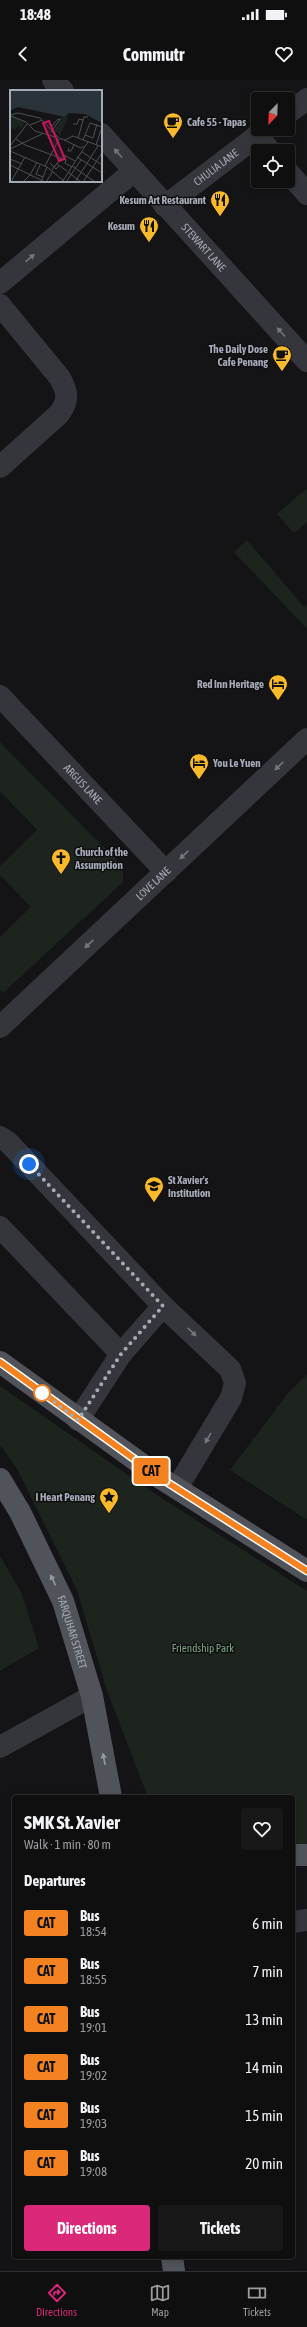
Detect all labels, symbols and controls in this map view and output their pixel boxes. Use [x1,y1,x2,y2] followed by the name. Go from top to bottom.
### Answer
[20,6,51,23] text: 18:48
[12,43,34,65] icon: back
[273,43,295,65] icon: heart
[123,44,184,65] text: Commutr
[10,90,102,182] inset map
[251,92,295,136] north arrow
[251,92,295,188] map controls
[162,111,184,139] cafe icon: Cafe 55 - Tapas
[187,116,246,128] place label: Cafe 55 - Tapas
[251,144,295,188] button: locate
[191,146,241,188] street label: CHULIA LANE
[113,148,123,158] one-way arrow
[209,189,231,217] restaurant icon: Kesum Art Restaurant
[119,194,207,206] place label: Kesum Art Restaurant
[138,215,160,243] restaurant icon: Kesum
[108,220,135,232] place label: Kesum
[179,221,229,274] street label: STEWART LANE
[25,254,35,263] one-way arrow
[276,327,285,337] one-way arrow
[209,343,268,368] place label: The Daily Dose Cafe Penang
[271,344,293,372] cafe icon: The Daily Dose Cafe Penang
[267,673,289,701] hotel icon: Red Inn Heritage
[197,678,264,690] place label: Red Inn Heritage
[188,752,210,780] hotel icon: You Le Yuen
[212,757,261,769] place label: You Le Yuen
[274,761,284,770] one-way arrow
[61,762,105,807] street label: ARGUS LANE
[74,846,128,871] place label: Church of the Assumption
[50,847,72,875] church icon: Church of the Assumption
[179,850,189,860] one-way arrow
[133,864,173,902] street label: LOVE LANE
[84,939,94,948] one-way arrow
[19,1154,39,1174] your location
[168,1174,210,1199] place label: St Xavier's Institution
[143,1175,165,1203] school or university icon: St Xavier's Institution
[187,1328,197,1337] one-way arrow
[33,1384,51,1402] unlabelled marker
[204,1432,211,1444] one-way arrow
[128,1458,174,1484] line badge: CAT
[142,1463,160,1479] text: CAT
[98,1486,120,1514] place icon: I Heart Penang
[36,1491,95,1503] place label: I Heart Penang
[50,1574,56,1585] one-way arrow
[55,1594,89,1670] street label: FARQUHAR STREET
[172,1642,234,1654] park label: Friendship Park
[100,1753,106,1765] one-way arrow
[241,1808,283,1850] button: heart
[24,1811,120,1833] text: SMK St. Xavier
[24,1837,111,1852] text: Walk · 1 min · 80 m
[24,1872,86,1889] text: Departures
[80,1907,100,1924] text: Bus
[37,1915,55,1931] text: CAT
[252,1915,283,1932] text: 6 min
[80,1924,107,1939] text: 18:54
[80,1955,100,1972] text: Bus
[37,1963,55,1979] text: CAT
[252,1963,283,1980] text: 7 min
[80,1972,107,1987] text: 18:55
[80,2003,100,2020] text: Bus
[37,2011,55,2027] text: CAT
[245,2011,283,2028] text: 13 min
[80,2020,107,2035] text: 19:01
[80,2051,100,2068] text: Bus
[37,2059,55,2075] text: CAT
[245,2059,283,2076] text: 14 min
[80,2068,107,2083] text: 19:02
[80,2099,100,2116] text: Bus
[37,2107,55,2123] text: CAT
[245,2107,283,2124] text: 15 min
[80,2116,107,2131] text: 19:03
[80,2147,100,2164] text: Bus
[37,2155,55,2171] text: CAT
[245,2155,283,2172] text: 20 min
[80,2164,107,2179] text: 19:08
[24,2205,150,2251] button: Directions
[158,2205,283,2251] button: Tickets
[36,2282,77,2318] tab: Directions
[149,2282,171,2318] tab: Map
[243,2282,271,2318] tab: Tickets

